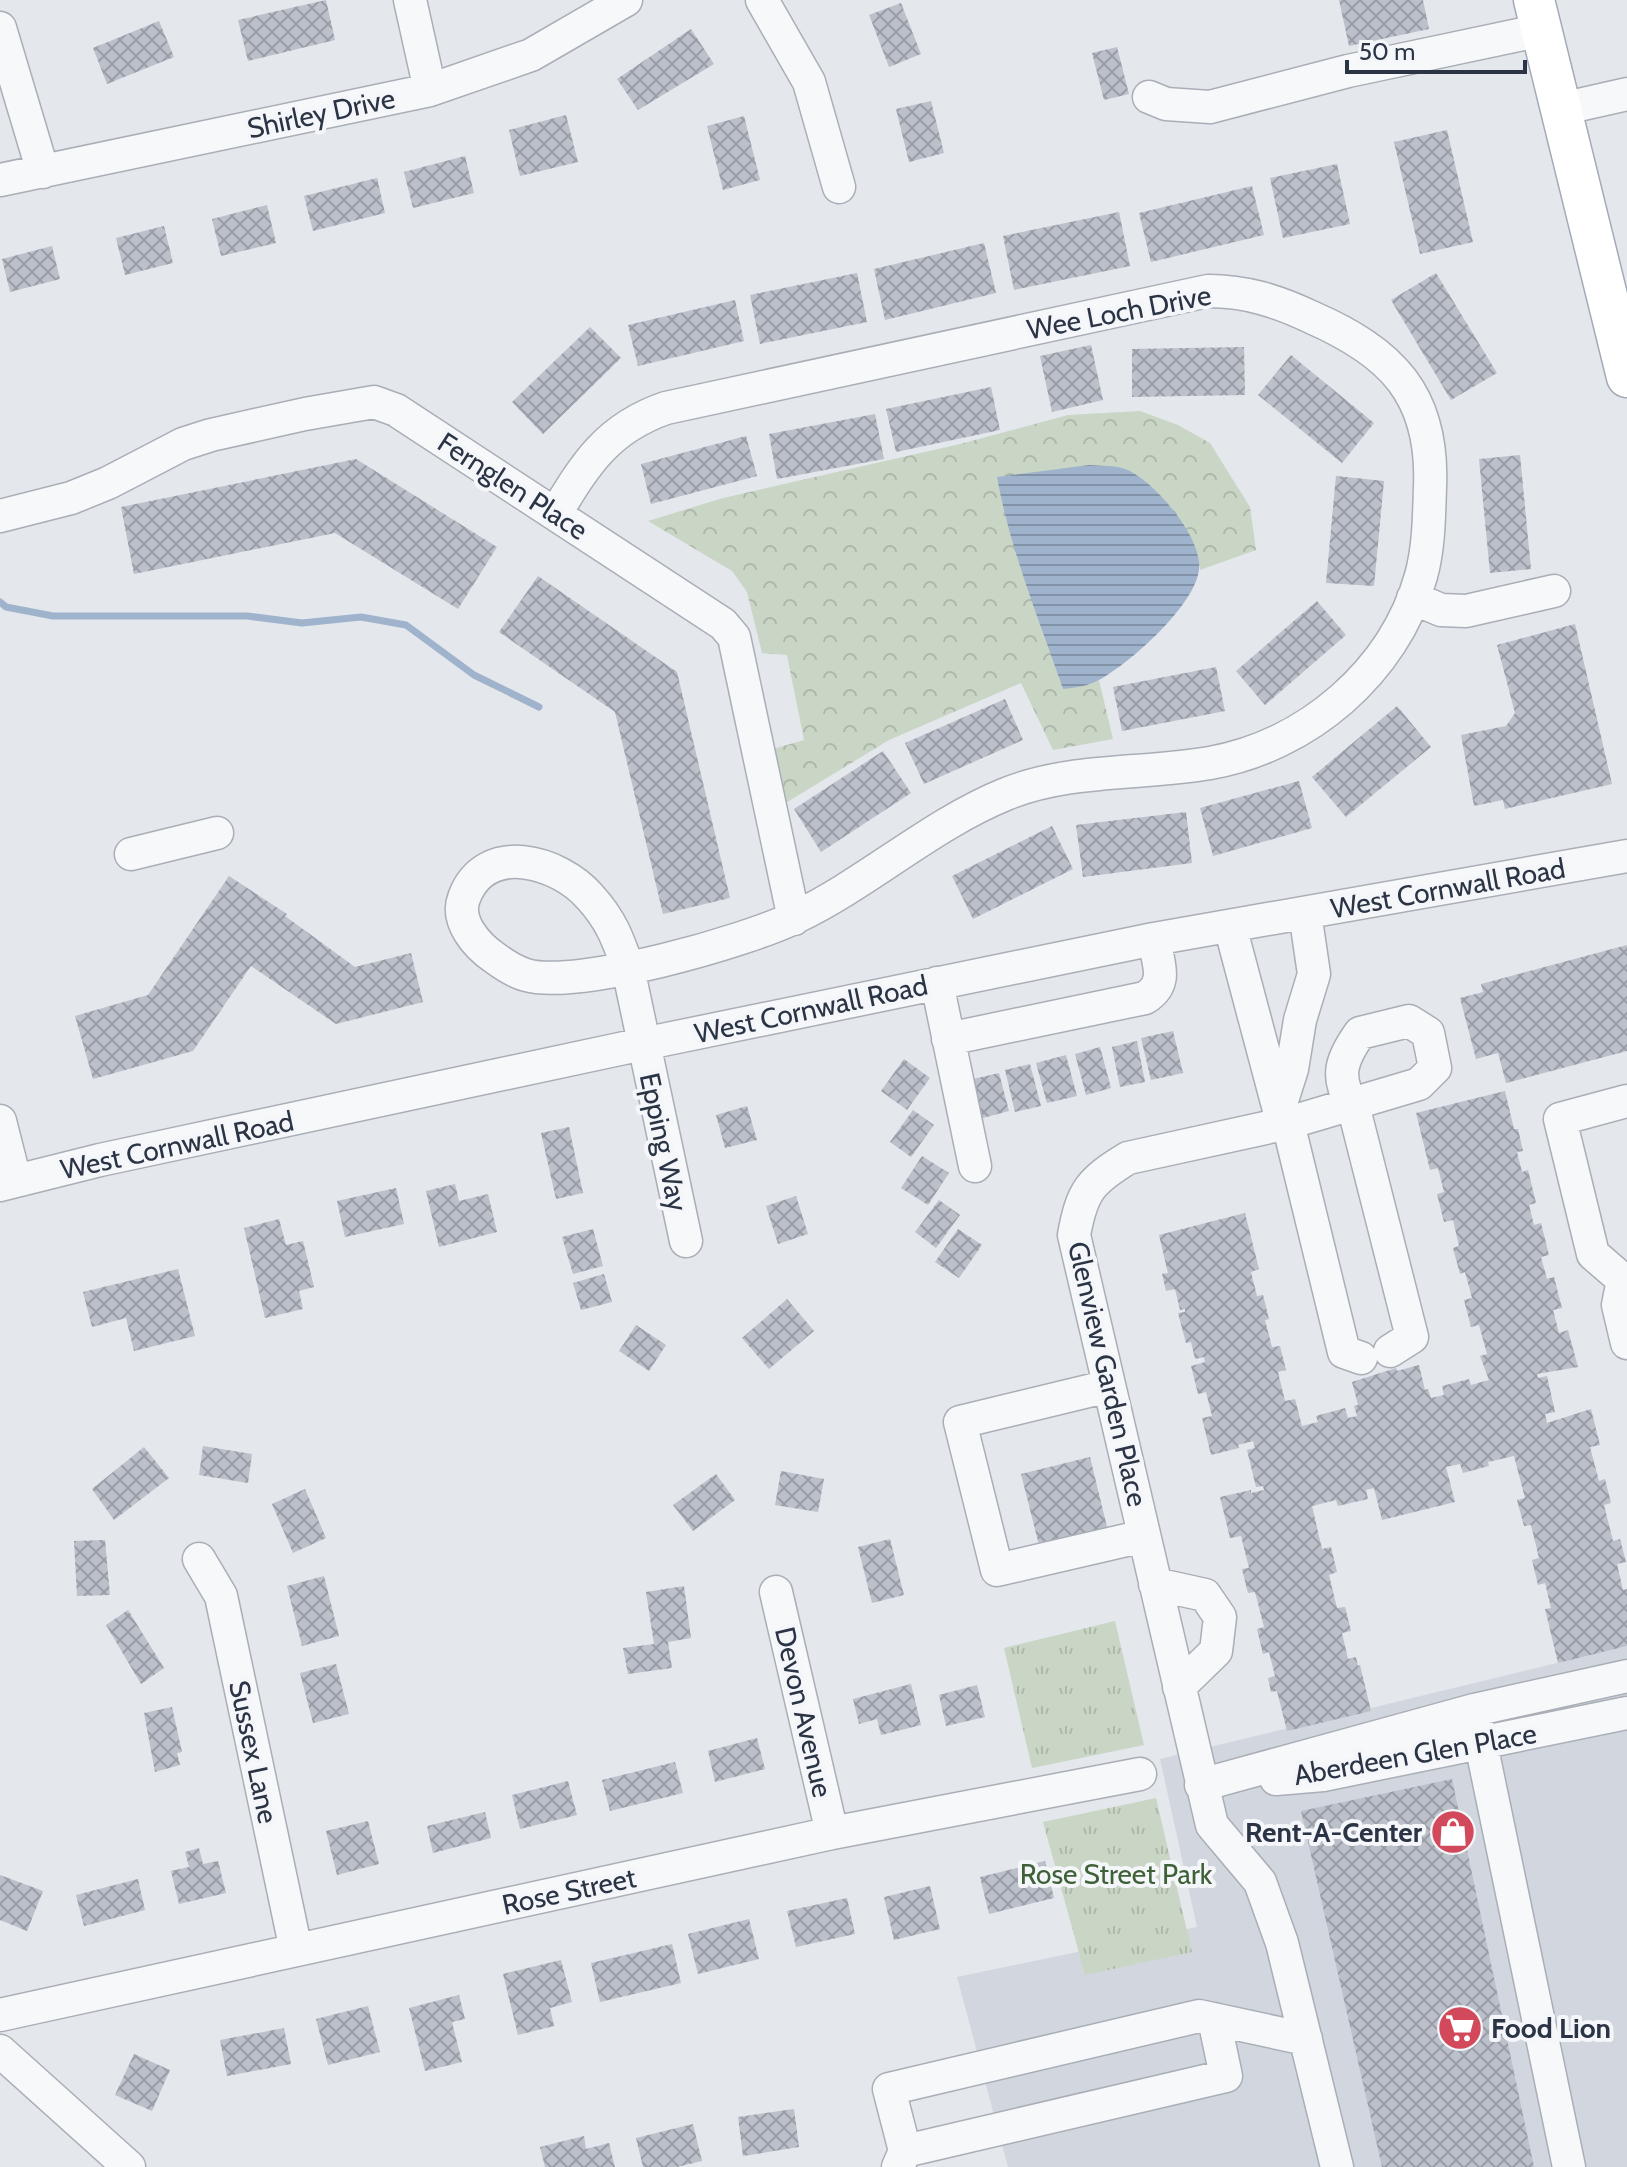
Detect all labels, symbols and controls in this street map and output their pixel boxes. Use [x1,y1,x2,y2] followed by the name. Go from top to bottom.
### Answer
[1347,24,1525,74] scale bar
[1359,37,1415,66] text: 50 m
[244,81,398,145] street label: Shirley Drive
[1024,278,1214,346] street label: Wee Loch Drive
[432,425,594,547] street label: Fernglen Place
[1328,851,1568,925] street label: West Cornwall Road
[691,968,931,1050] street label: West Cornwall Road
[633,1070,695,1214] street label: Epping Way
[57,1104,297,1186] street label: West Cornwall Road
[1061,1238,1155,1510] street label: Glenview Garden Place
[768,1623,840,1801] street label: Devon Avenue
[222,1677,286,1827] street label: Sussex Lane
[1291,1716,1539,1792] street label: Aberdeen Glen Place
[1429,1808,1477,1856] shop icon: Rent-A-Center
[1245,1815,1423,1849] place label: Rent-A-Center
[1020,1857,1213,1891] park label: Rose Street Park
[499,1860,639,1922] street label: Rose Street
[1436,2004,1484,2052] supermarket icon: Food Lion
[1491,2011,1611,2045] place label: Food Lion

